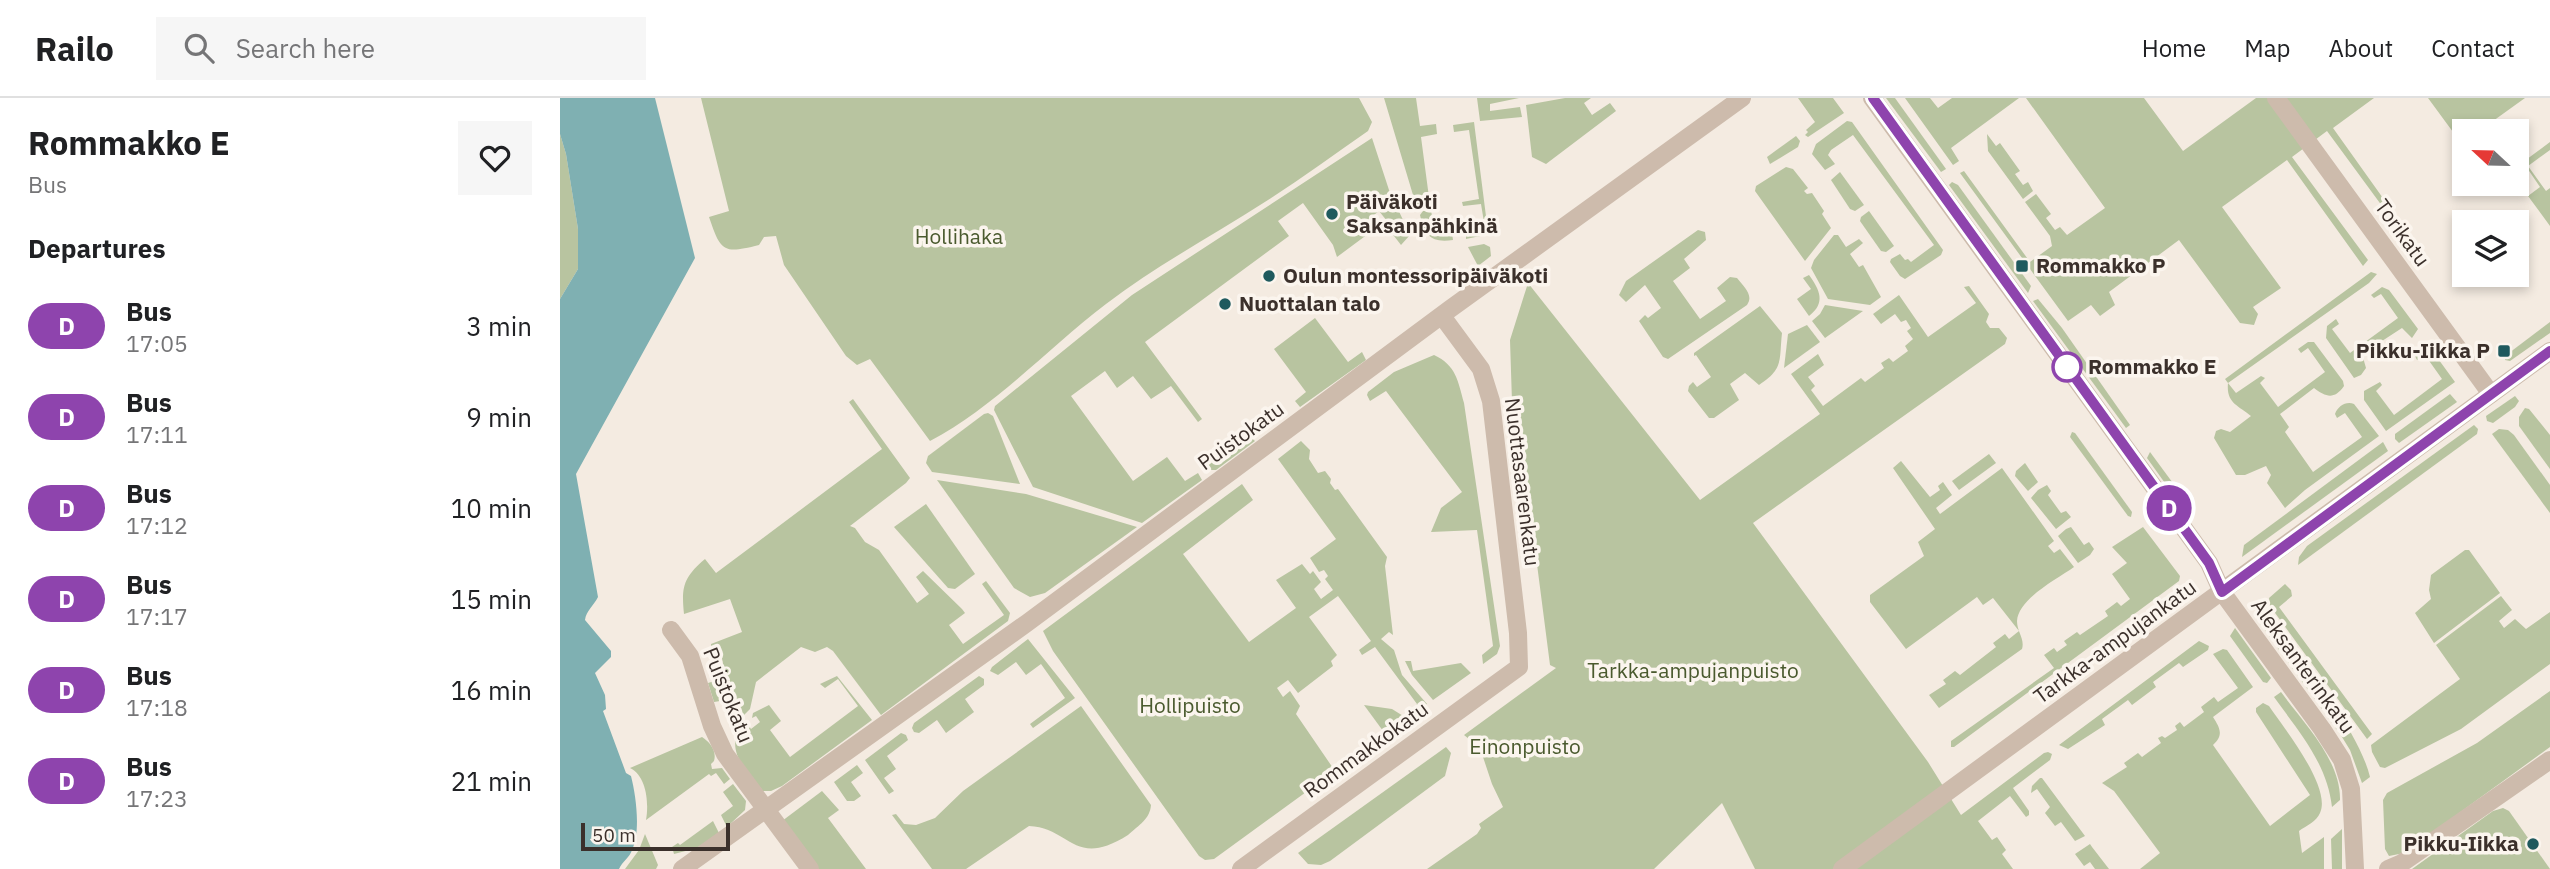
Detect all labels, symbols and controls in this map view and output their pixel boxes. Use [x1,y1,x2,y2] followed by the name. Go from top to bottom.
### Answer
[156,17,646,80] search box
[35,27,114,70] text: Railo
[180,29,218,67] icon: search
[236,31,375,65] text: Search here
[2142,32,2206,64] text: Home
[2244,32,2290,64] text: Map
[2328,32,2393,64] text: About
[2431,32,2515,64] text: Contact
[2452,119,2529,196] north arrow
[2452,119,2529,287] map controls
[28,121,230,164] text: Rommakko E
[458,121,532,195] button: heart
[28,169,67,199] text: Bus
[1346,187,1498,239] place label: Päiväkoti Saksanpähkinä
[2369,193,2437,272] street label: Torikatu
[1324,206,1340,222] marker: Päiväkoti Saksanpähkinä
[2452,210,2529,287] button: layers
[915,222,1003,250] park label: Hollihaka
[28,231,166,265] text: Departures
[2036,251,2165,279] place label: Rommakko P
[2014,258,2030,274] marker: Rommakko P
[1283,261,1548,289] place label: Oulun montessoripäiväkoti
[1261,268,1277,284] marker: Oulun montessoripäiväkoti
[1239,289,1381,317] place label: Nuottalan talo
[126,294,172,328] text: Bus
[1217,296,1233,312] marker: Nuottalan talo
[466,309,532,343] text: 3 min
[58,310,75,342] text: D
[126,328,188,358] text: 17:05
[2356,336,2490,364] place label: Pikku-Iikka P
[2496,343,2512,359] marker: Pikku-Iikka P
[2052,352,2082,382] marker: Rommakko E
[2088,352,2216,380] place label: Rommakko E
[126,385,172,419] text: Bus
[1192,394,1289,476] street label: Puistokatu
[1499,396,1547,568] street label: Nuottasaarenkatu
[466,400,532,434] text: 9 min
[58,401,75,433] text: D
[126,419,188,449] text: 17:11
[126,476,172,510] text: Bus
[2146,485,2192,531] line badge: D
[451,491,532,525] text: 10 min
[58,492,75,524] text: D
[2161,492,2177,524] text: D
[126,510,188,540] text: 17:12
[126,567,172,601] text: Bus
[2027,573,2201,710] street label: Tarkka-ampujankatu
[451,582,532,616] text: 15 min
[58,583,75,615] text: D
[2245,592,2362,738] street label: Aleksanterinkatu
[126,601,188,631] text: 17:17
[697,643,761,746] street label: Puistokatu
[1587,656,1799,684] park label: Tarkka-ampujanpuisto
[126,658,172,692] text: Bus
[451,673,532,707] text: 16 min
[58,674,75,706] text: D
[1139,691,1241,719] park label: Hollipuisto
[126,692,188,722] text: 17:18
[1297,694,1433,804] street label: Rommakkokatu
[1469,732,1581,760] park label: Einonpuisto
[126,749,172,783] text: Bus
[451,764,532,798] text: 21 min
[58,765,75,797] text: D
[126,783,188,813] text: 17:23
[581,820,730,852] scale bar
[592,823,636,847] text: 50 m
[2404,829,2519,857] place label: Pikku-Iikka
[2525,836,2541,852] marker: Pikku-Iikka

